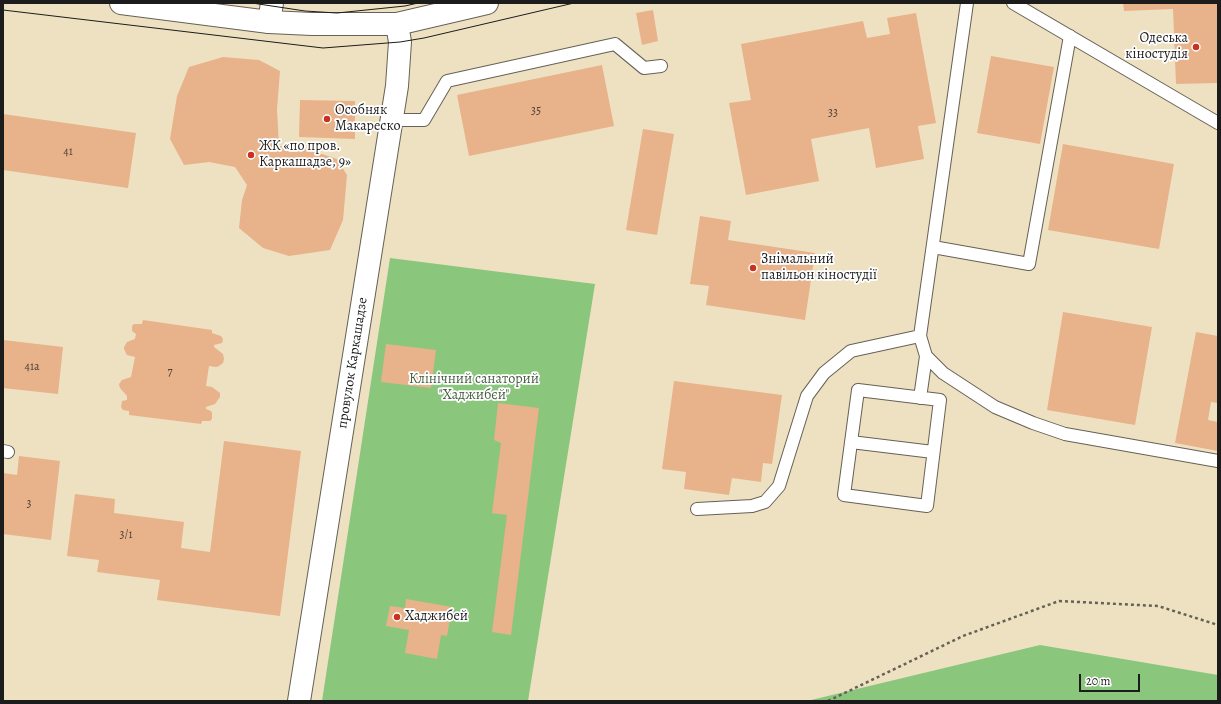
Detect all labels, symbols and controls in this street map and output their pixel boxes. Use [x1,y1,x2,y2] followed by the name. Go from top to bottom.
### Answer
[1125,31,1188,64] place label: Одеська кіностудія
[1191,42,1201,52] marker: Одеська кіностудія
[335,103,400,136] place label: Особняк Макареско
[531,104,541,118] house number: 35
[828,106,838,120] house number: 33
[322,114,332,124] marker: Особняк Макареско
[259,139,351,172] place label: ЖК «по пров. Каркашадзе, 9»
[63,145,73,159] house number: 41
[246,150,256,160] marker: ЖК «по пров. Каркашадзе, 9»
[761,252,877,284] place label: Знімальний павільон кіностудії
[748,263,758,273] marker: Знімальний павільон кіностудії
[334,296,372,430] street label: провулок Каркашадзе
[24,360,40,374] house number: 41а
[167,365,173,379] house number: 7
[409,372,539,404] park label: Клінічний санаторий "Хаджибєй"
[27,497,31,511] house number: 3
[119,528,133,542] house number: 3/1
[405,609,468,625] place label: Хаджибей
[392,612,402,622] marker: Хаджибей
[1081,666,1142,692] scale bar
[1086,673,1110,689] text: 20 m

